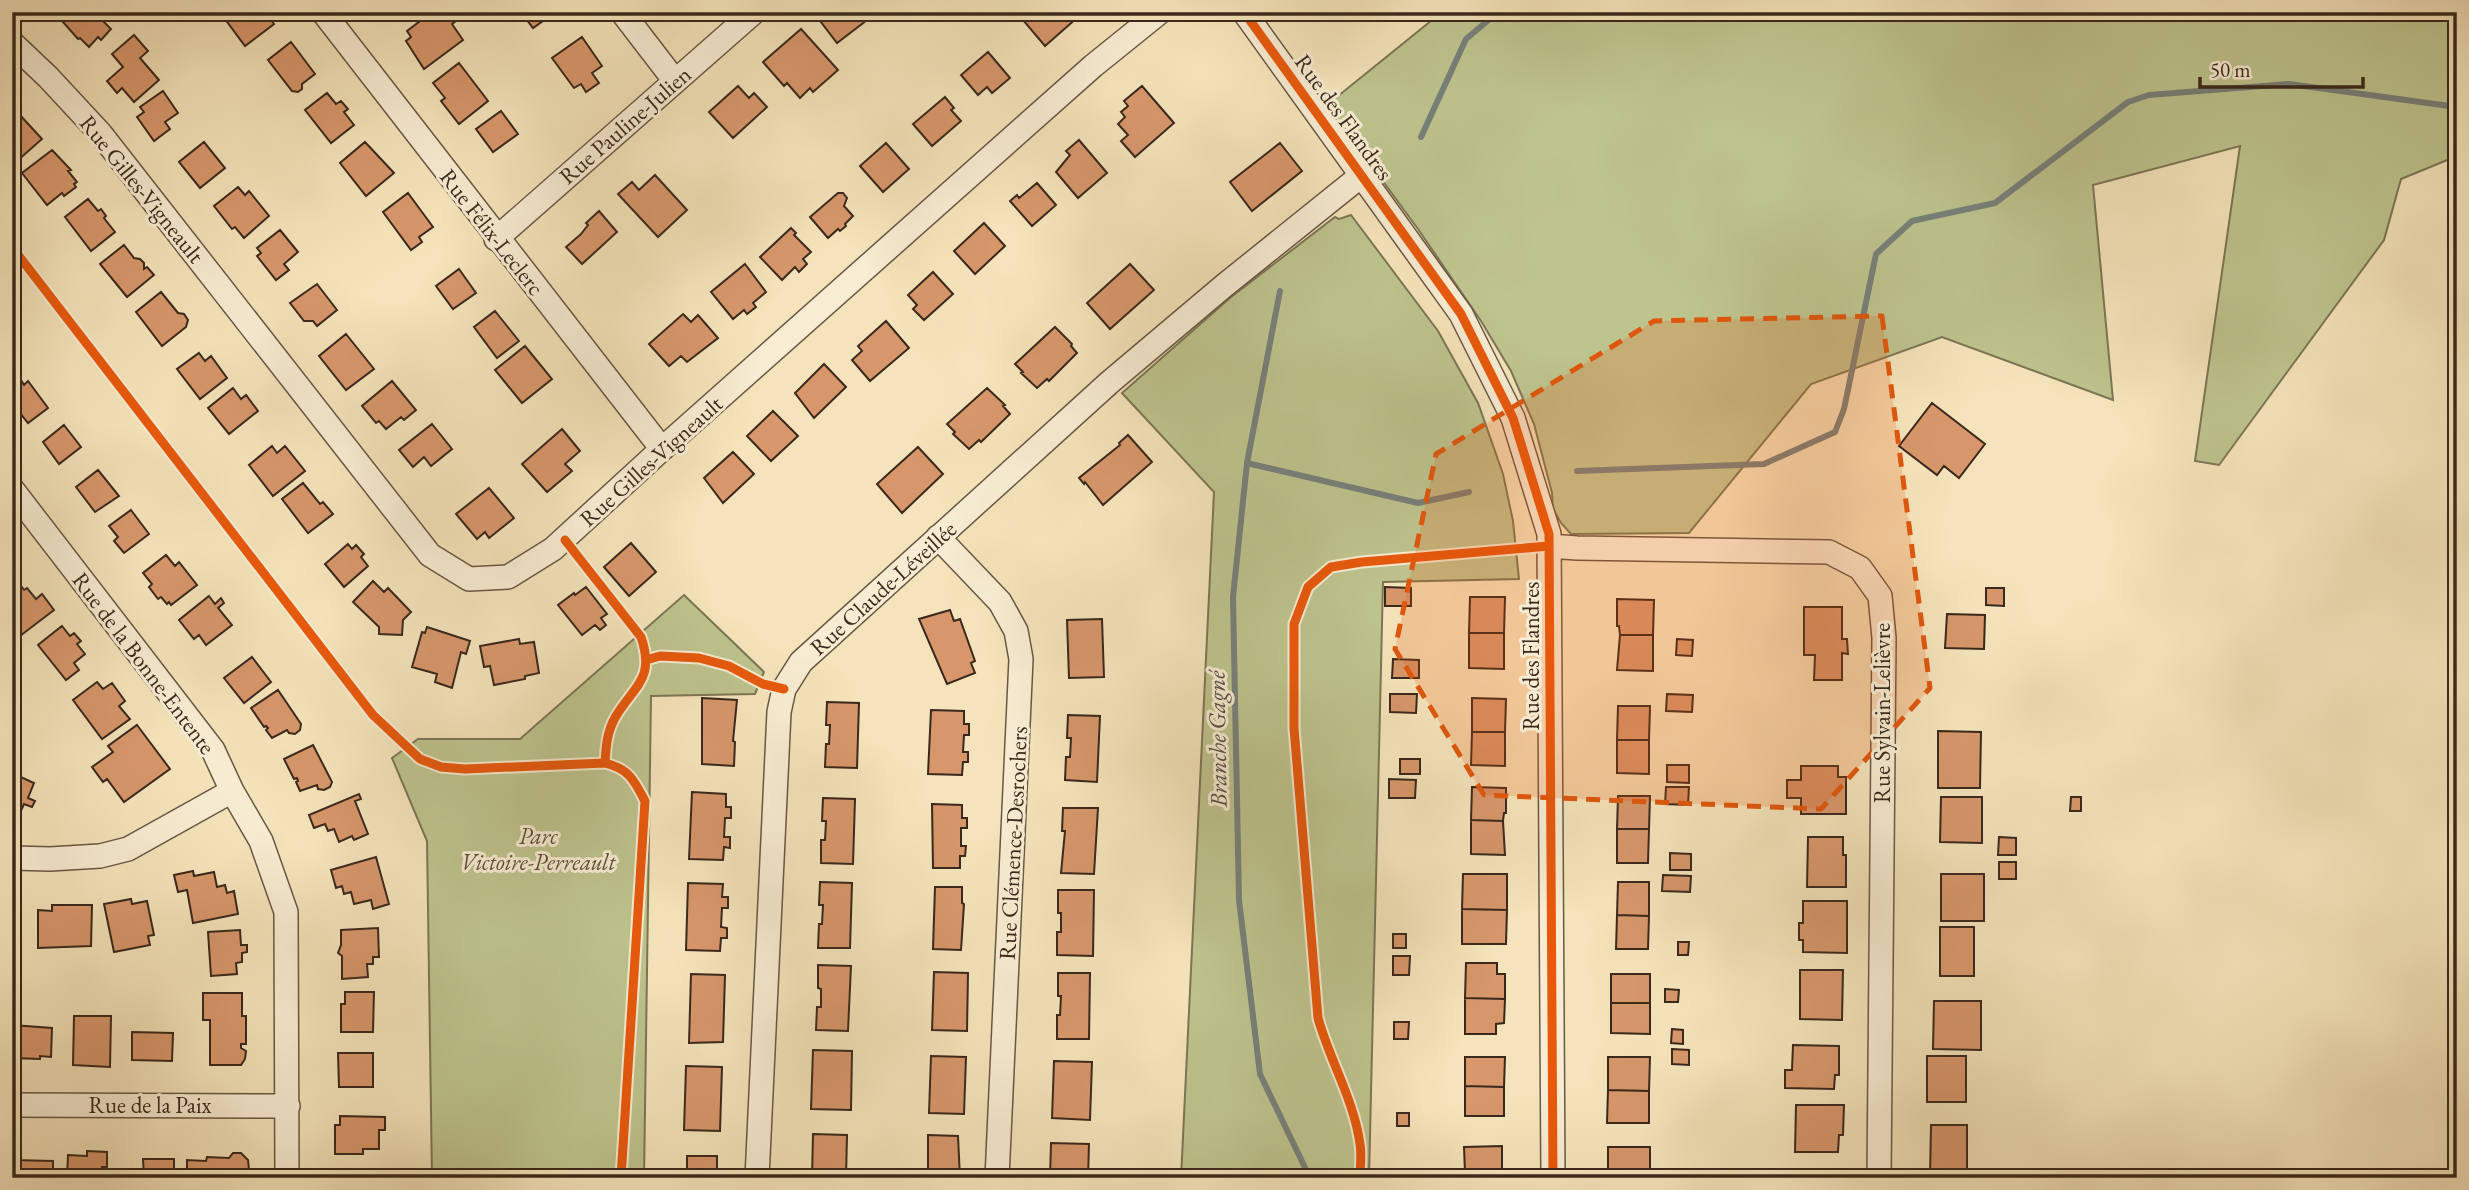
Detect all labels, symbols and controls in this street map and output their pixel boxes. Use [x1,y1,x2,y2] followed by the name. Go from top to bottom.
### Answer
[2200,46,2362,90] scale bar
[1288,48,1400,186] street label: Rue des Flandres
[2210,56,2251,83] text: 50 m
[553,59,697,191] street label: Rue Pauline-Julien
[73,109,212,270] street label: Rue Gilles-Vigneault
[433,163,551,301] street label: Rue Félix-Leclerc
[573,388,729,533] street label: Rue Gilles-Vigneault
[803,514,963,662] street label: Rue Claude-Léveillée
[66,566,222,760] street label: Rue de la Bonne-Entente
[1516,581,1546,731] street label: Rue des Flandres
[1867,623,1897,803] street label: Rue Sylvain-Lelièvre
[1200,669,1234,809] water label: Branche Gagné
[992,725,1034,961] street label: Rue Clémence-Desrochers
[461,821,617,877] park label: Parc Victoire-Perreault
[89,1090,212,1120] street label: Rue de la Paix

